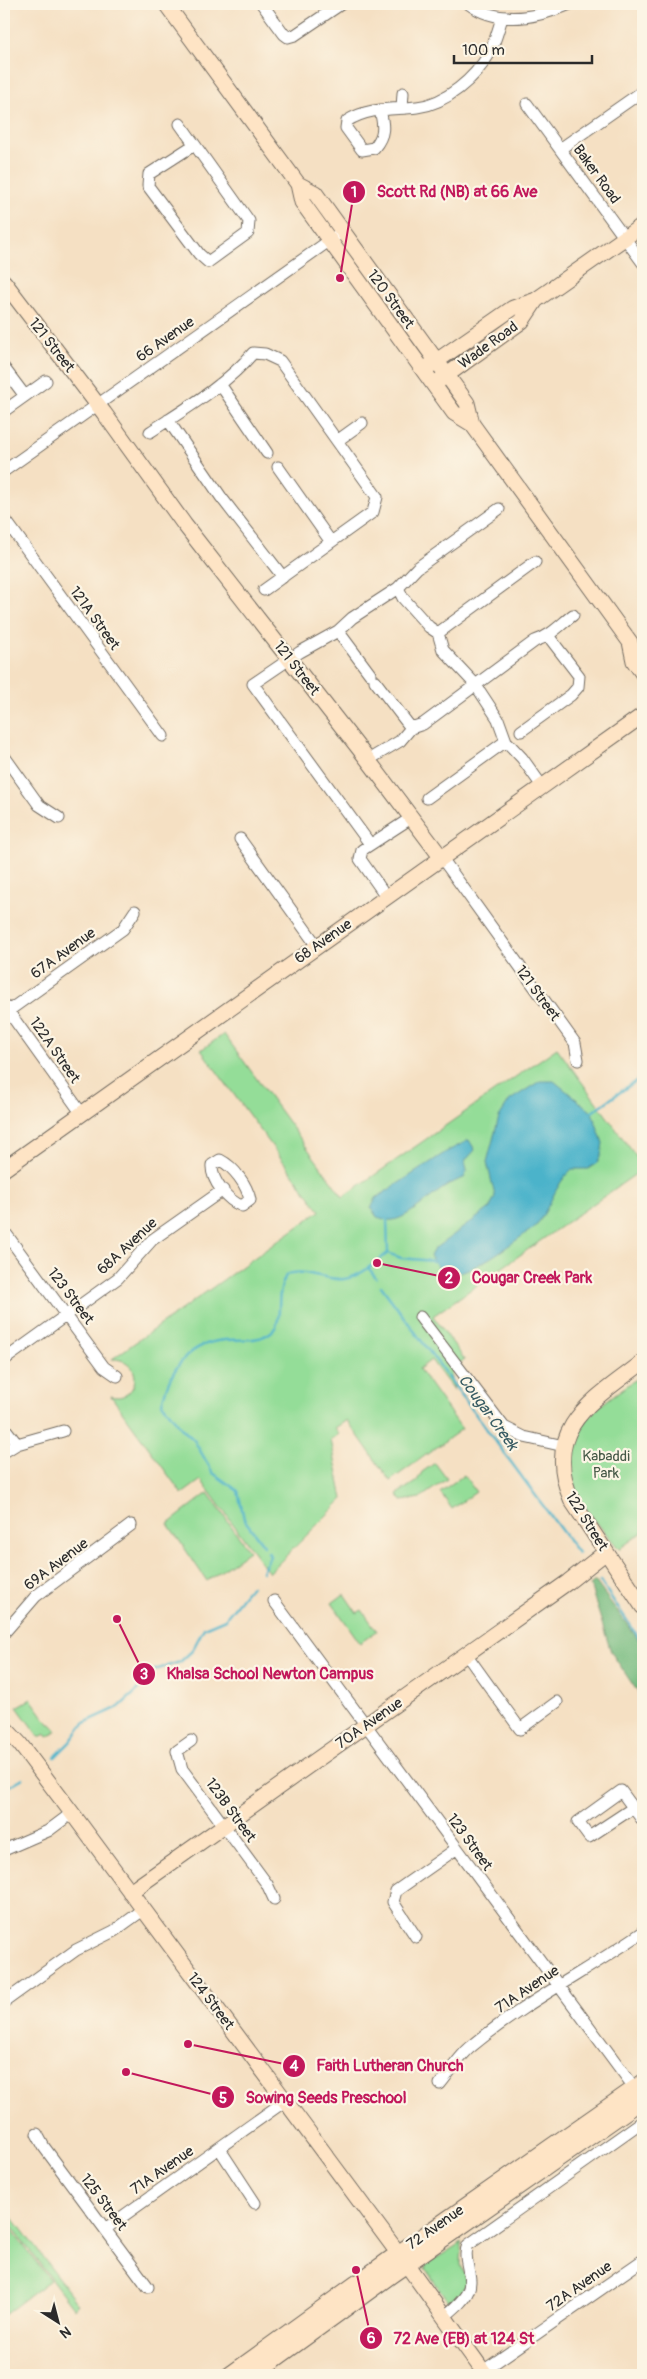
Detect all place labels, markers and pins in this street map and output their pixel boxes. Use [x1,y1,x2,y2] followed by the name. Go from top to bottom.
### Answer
[342,176,547,207] callout: Scott Rd (NB) at 66 Ave
[437,1262,602,1293] callout: Cougar Creek Park
[131,1658,383,1689] callout: Khalsa School Newton Campus
[282,2050,474,2081] callout: Faith Lutheran Church
[211,2082,417,2113] callout: Sowing Seeds Preschool
[358,2323,544,2354] callout: 72 Ave (EB) at 124 St

